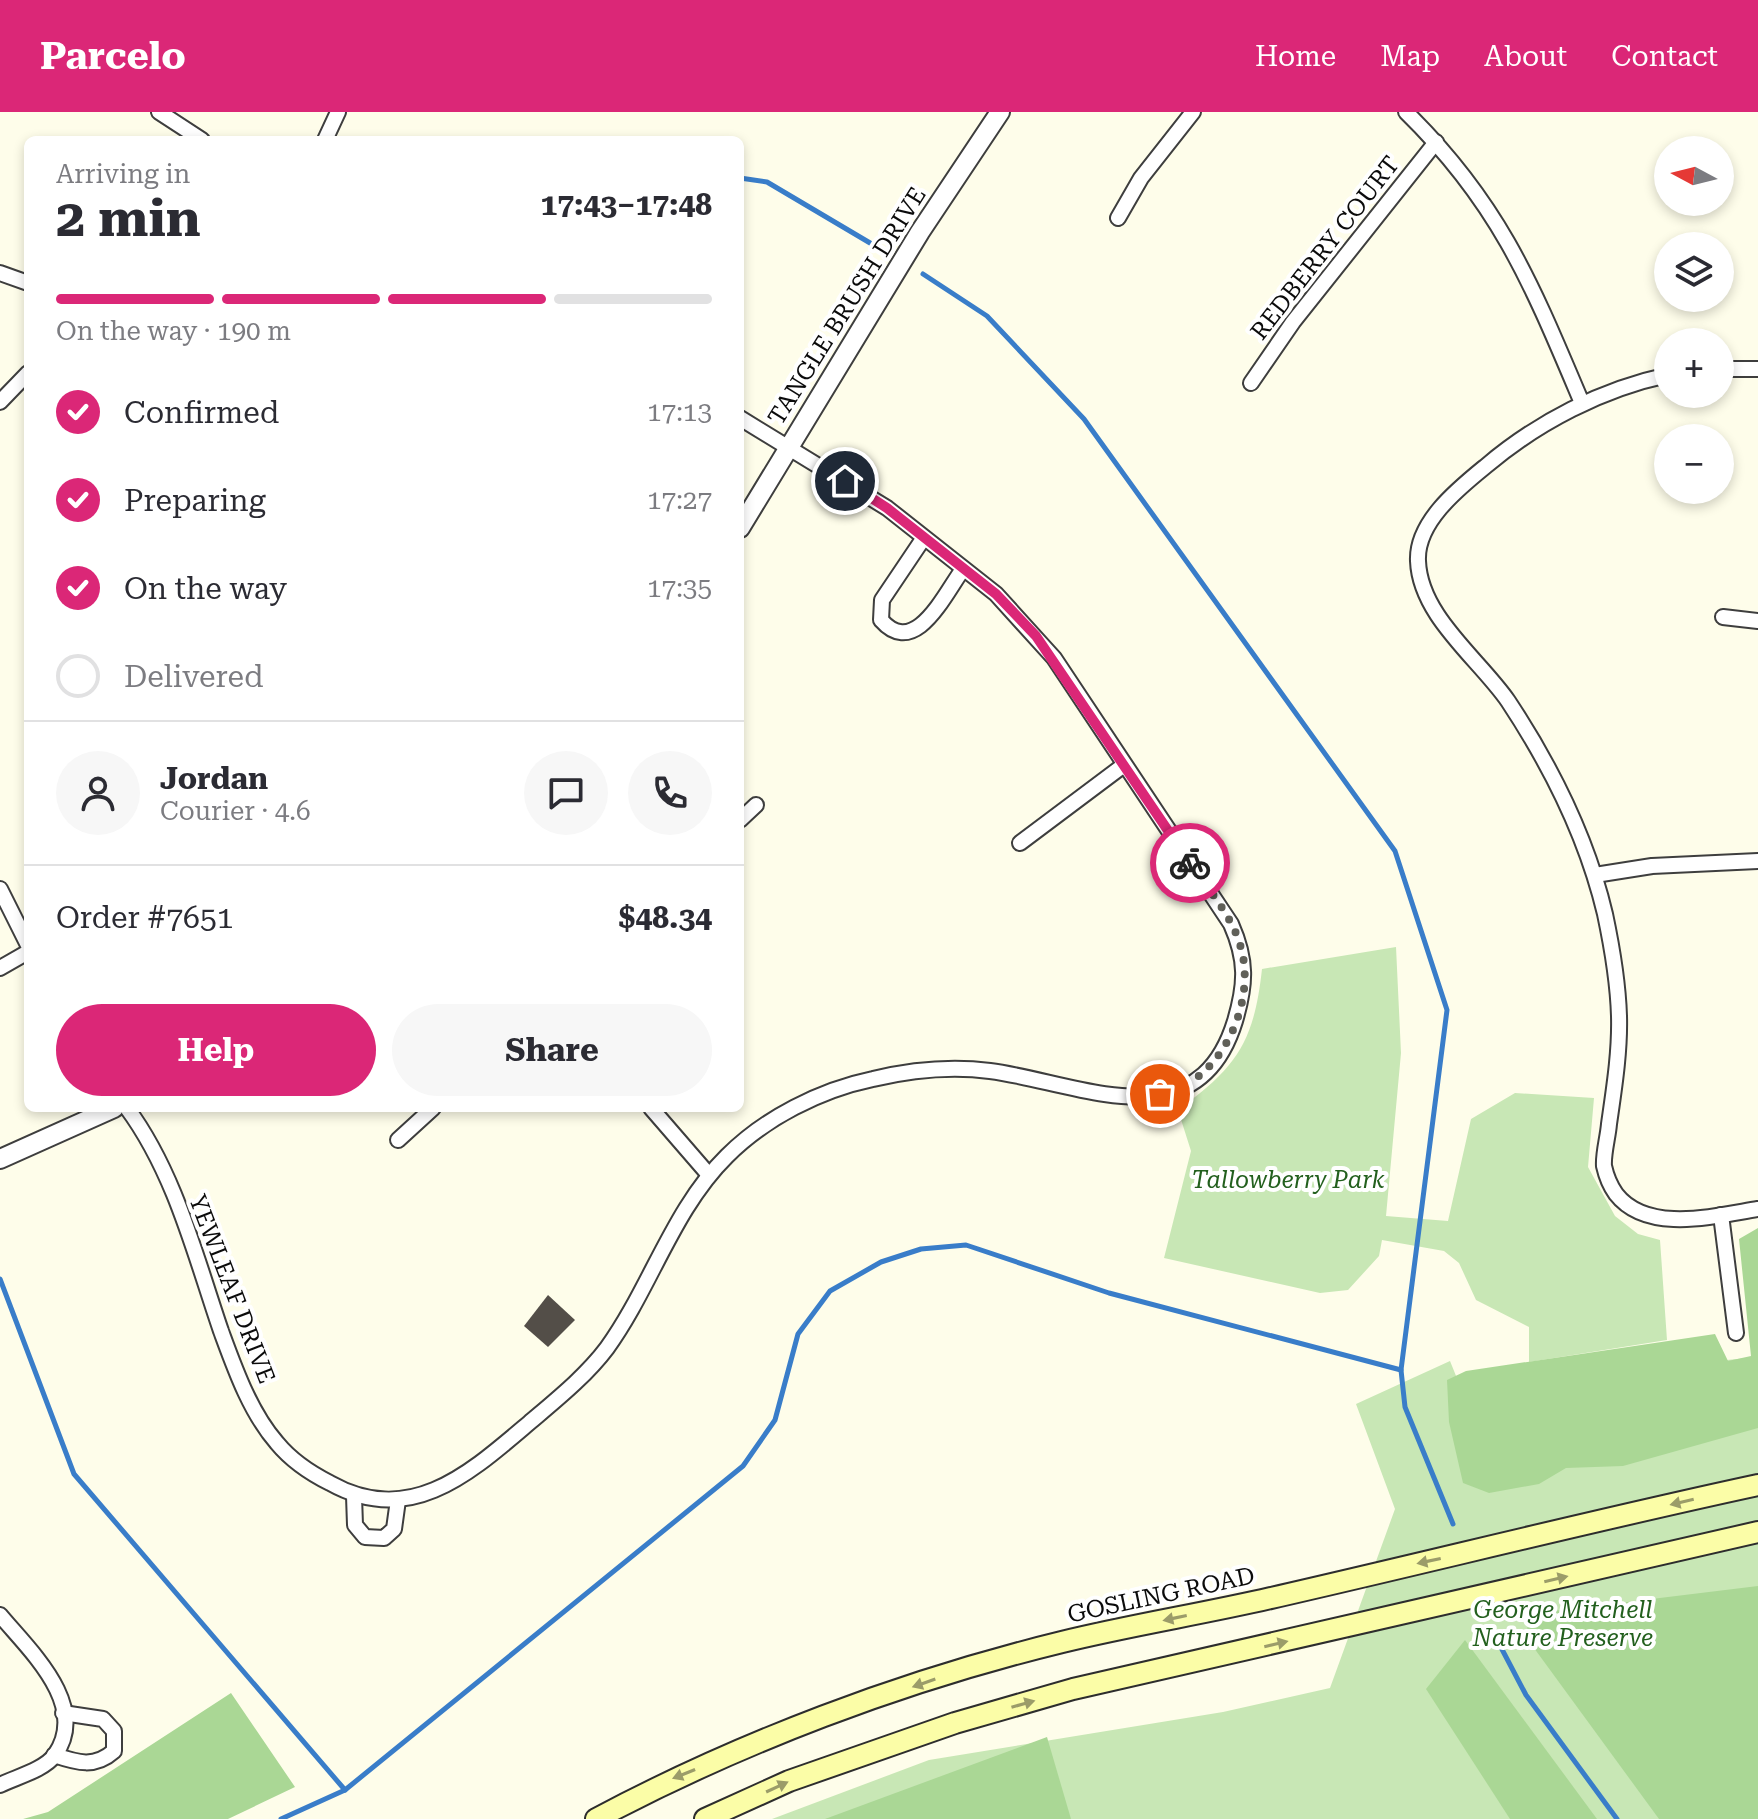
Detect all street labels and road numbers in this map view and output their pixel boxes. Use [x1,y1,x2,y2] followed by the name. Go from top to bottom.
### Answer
[1245,151,1405,345] street label: REDBERRY COURT
[762,182,932,430] street label: TANGLE BRUSH DRIVE
[183,1191,281,1387] street label: YEWLEAF DRIVE
[1065,1561,1257,1629] street label: GOSLING ROAD

